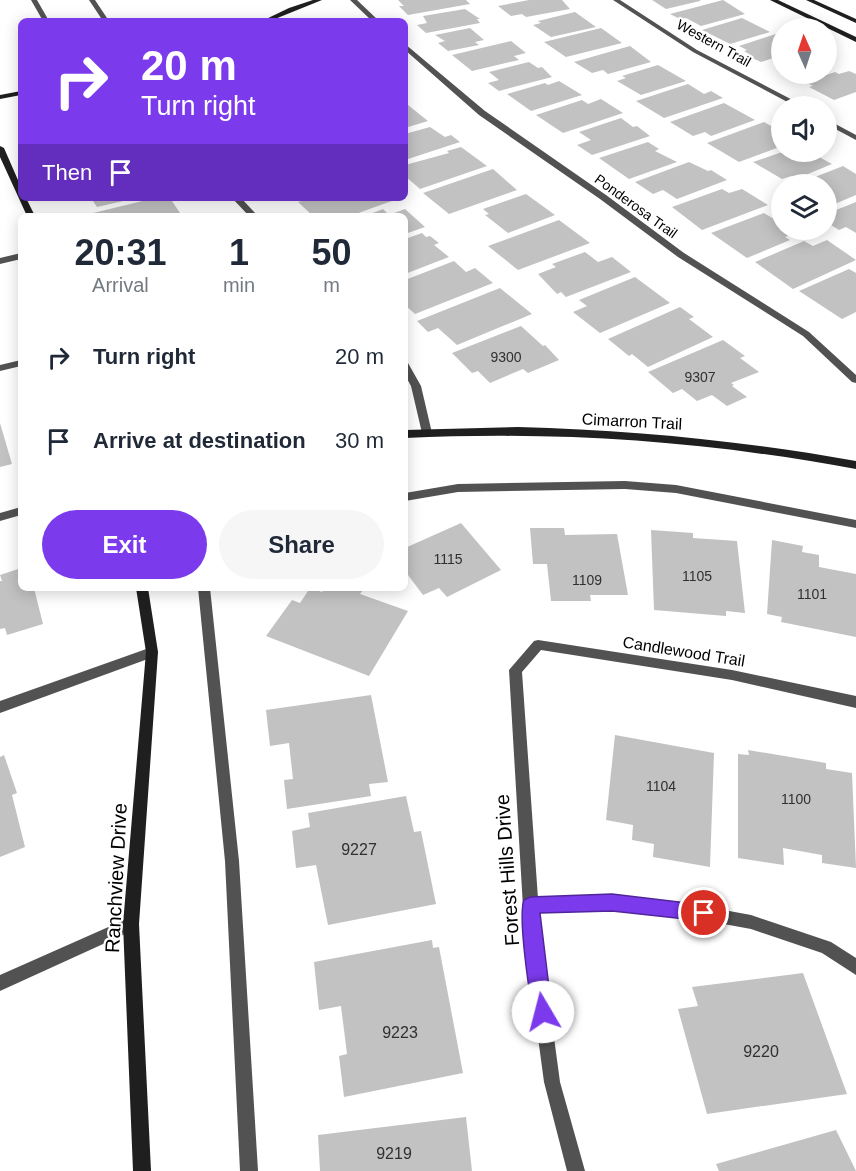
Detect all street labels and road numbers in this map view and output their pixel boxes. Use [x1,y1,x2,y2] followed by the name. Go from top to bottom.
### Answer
[674,16,754,70] street label: Western Trail
[592,171,680,241] street label: Ponderosa Trail
[581,410,683,433] street label: Cimarron Trail
[622,633,746,670] street label: Candlewood Trail
[491,793,523,947] street label: Forest Hills Drive
[101,802,131,954] street label: Ranchview Drive

